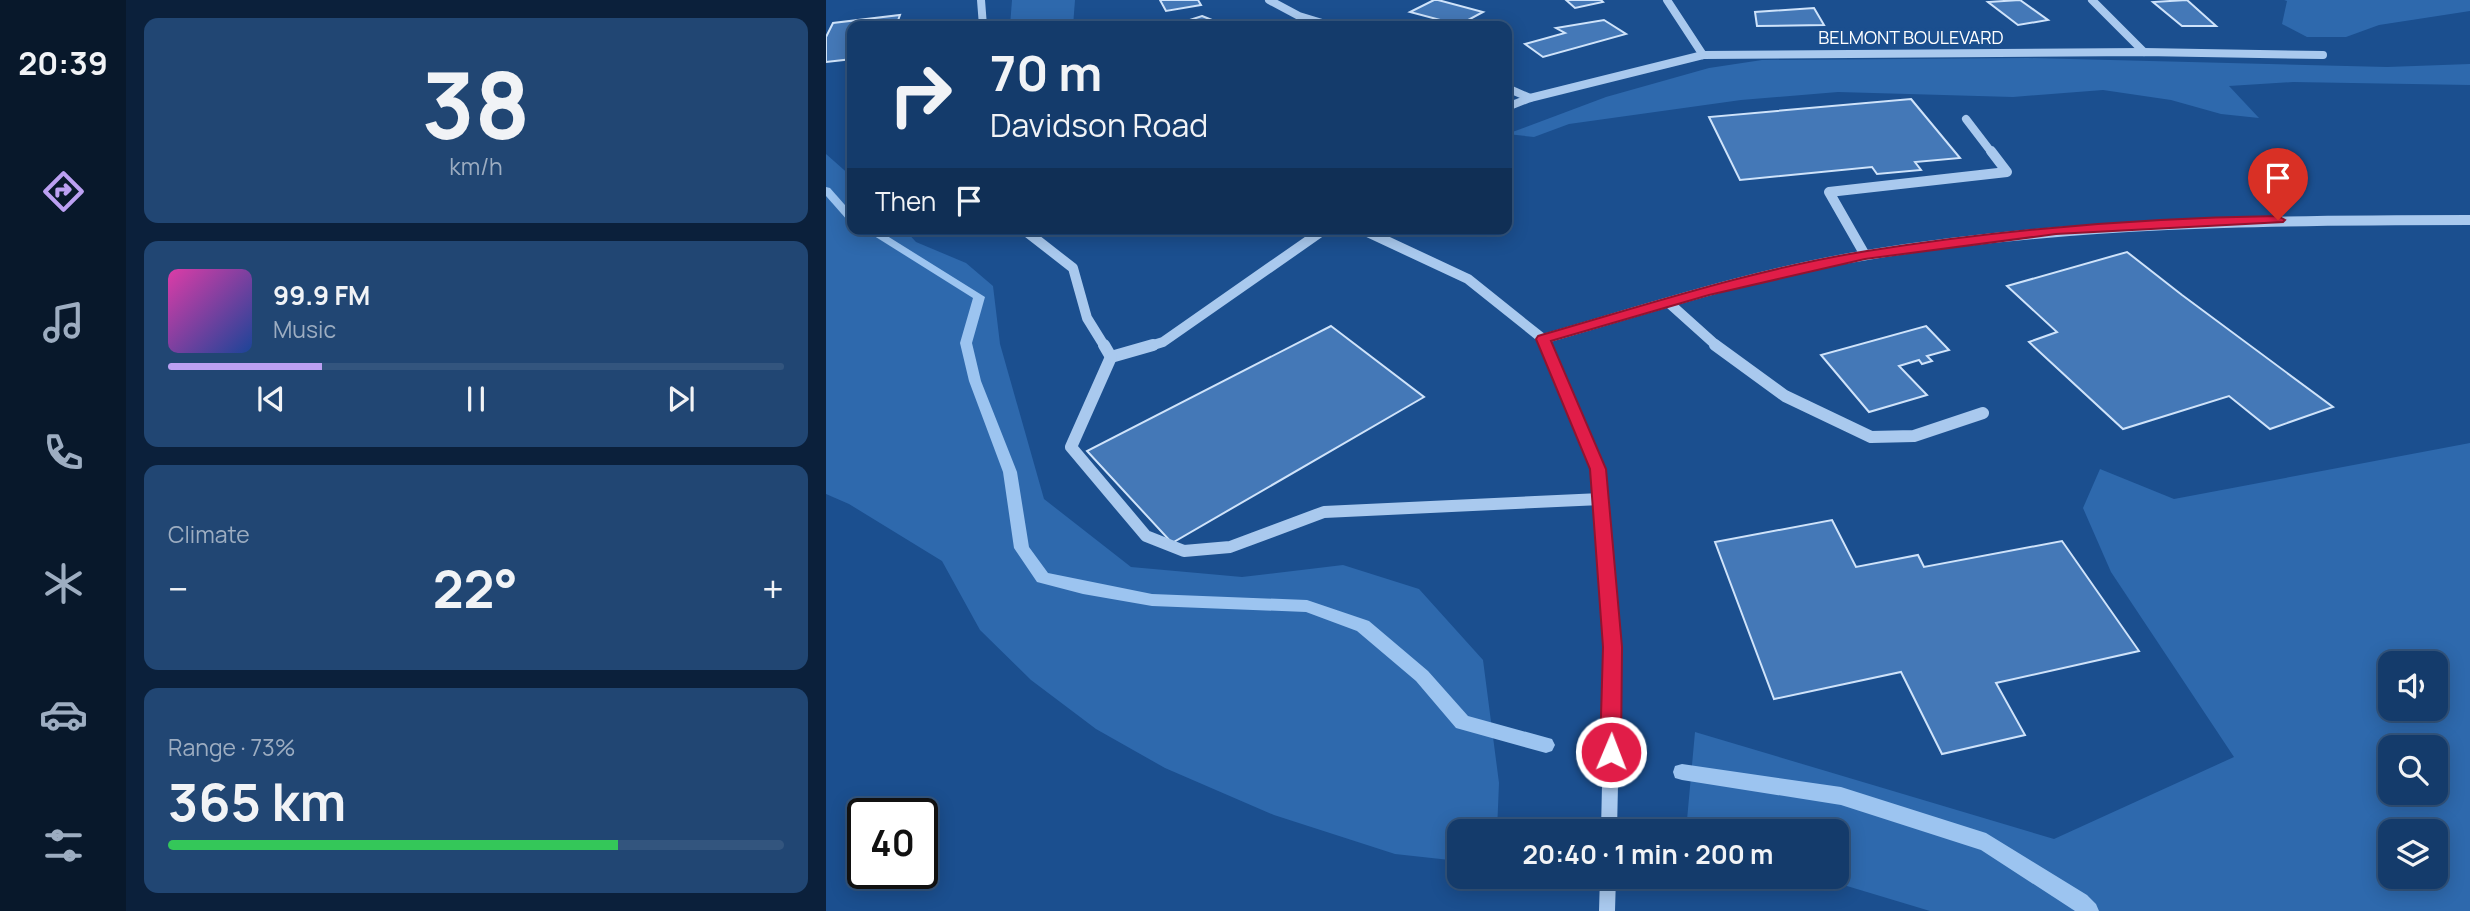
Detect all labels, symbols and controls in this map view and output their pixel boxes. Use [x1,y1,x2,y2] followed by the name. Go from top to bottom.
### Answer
[1818,25,2004,49] street label: BELMONT BOULEVARD
[990,39,1102,106] text: 70 m
[18,41,108,85] text: 20:39
[422,42,530,166] text: 38
[875,49,966,140] icon: right
[990,103,1208,147] text: Davidson Road
[2248,148,2308,220] pin
[449,150,503,182] text: km/h
[2259,159,2297,197] icon: arrive
[39,167,88,216] icon: directions
[950,182,988,220] icon: arrive
[875,183,936,219] text: Then
[273,277,370,313] text: 99.9 FM
[39,298,88,347] icon: music
[273,313,336,345] text: Music
[252,380,290,418] icon: previous
[457,380,495,418] icon: pause
[662,380,700,418] icon: next
[39,428,88,477] icon: phone
[168,518,250,550] text: Climate
[433,553,518,624] text: 22°
[39,559,88,608] icon: climate
[168,562,189,614] text: −
[762,562,784,614] text: +
[2378,651,2448,889] map controls
[2378,651,2448,721] button: sound
[39,690,88,739] icon: car
[1574,715,1648,789] position arrow
[168,731,295,763] text: Range · 73%
[2378,735,2448,805] button: search
[168,766,346,837] text: 365 km
[847,798,938,889] speed limit sign: 40
[2378,819,2448,889] button: layers
[39,821,88,870] icon: filters
[1523,836,1773,872] text: 20:40 · 1 min · 200 m

